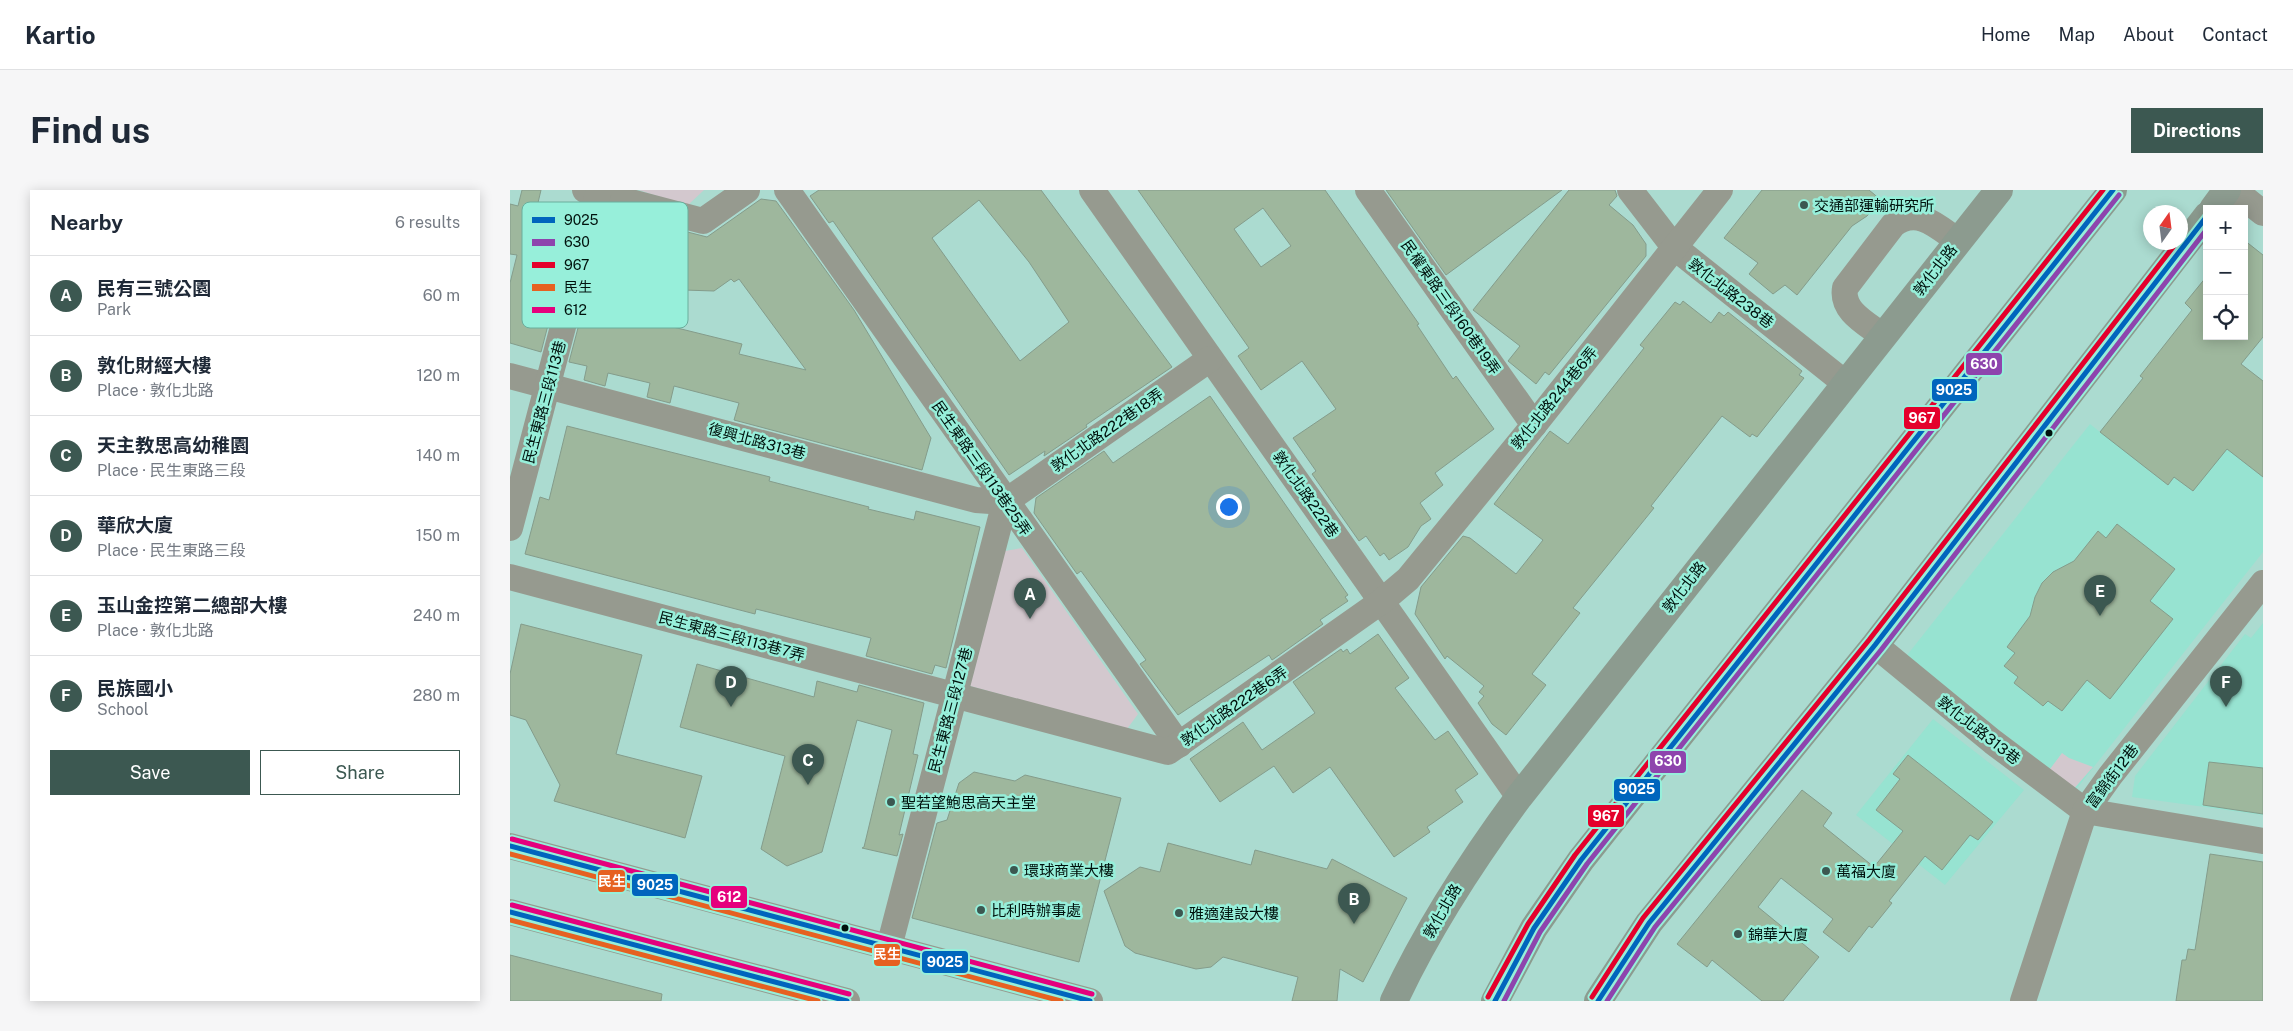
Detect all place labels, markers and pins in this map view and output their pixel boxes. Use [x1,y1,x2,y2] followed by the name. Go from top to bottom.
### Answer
[1814,197,1934,214] place label: 交通部運輸研究所
[1798,199,1810,211] marker: 交通部運輸研究所
[2044,428,2054,438] unlabelled marker
[2084,575,2116,616] pin: E
[1014,578,1046,619] pin: A
[715,666,747,707] pin: D
[2210,666,2242,707] pin: F
[792,744,824,785] pin: C
[901,794,1036,811] place label: 聖若望鮑思高天主堂
[885,796,897,808] marker: 聖若望鮑思高天主堂
[1024,862,1114,879] place label: 環球商業大樓
[1836,863,1896,880] place label: 萬福大廈
[1008,864,1020,876] marker: 環球商業大樓
[1820,865,1832,877] marker: 萬福大廈
[1338,883,1370,924] pin: B
[991,902,1081,919] place label: 比利時辦事處
[975,904,987,916] marker: 比利時辦事處
[1189,905,1279,922] place label: 雅適建設大樓
[1173,907,1185,919] marker: 雅適建設大樓
[840,923,850,933] unlabelled marker
[1748,926,1808,943] place label: 錦華大廈
[1732,928,1744,940] marker: 錦華大廈

